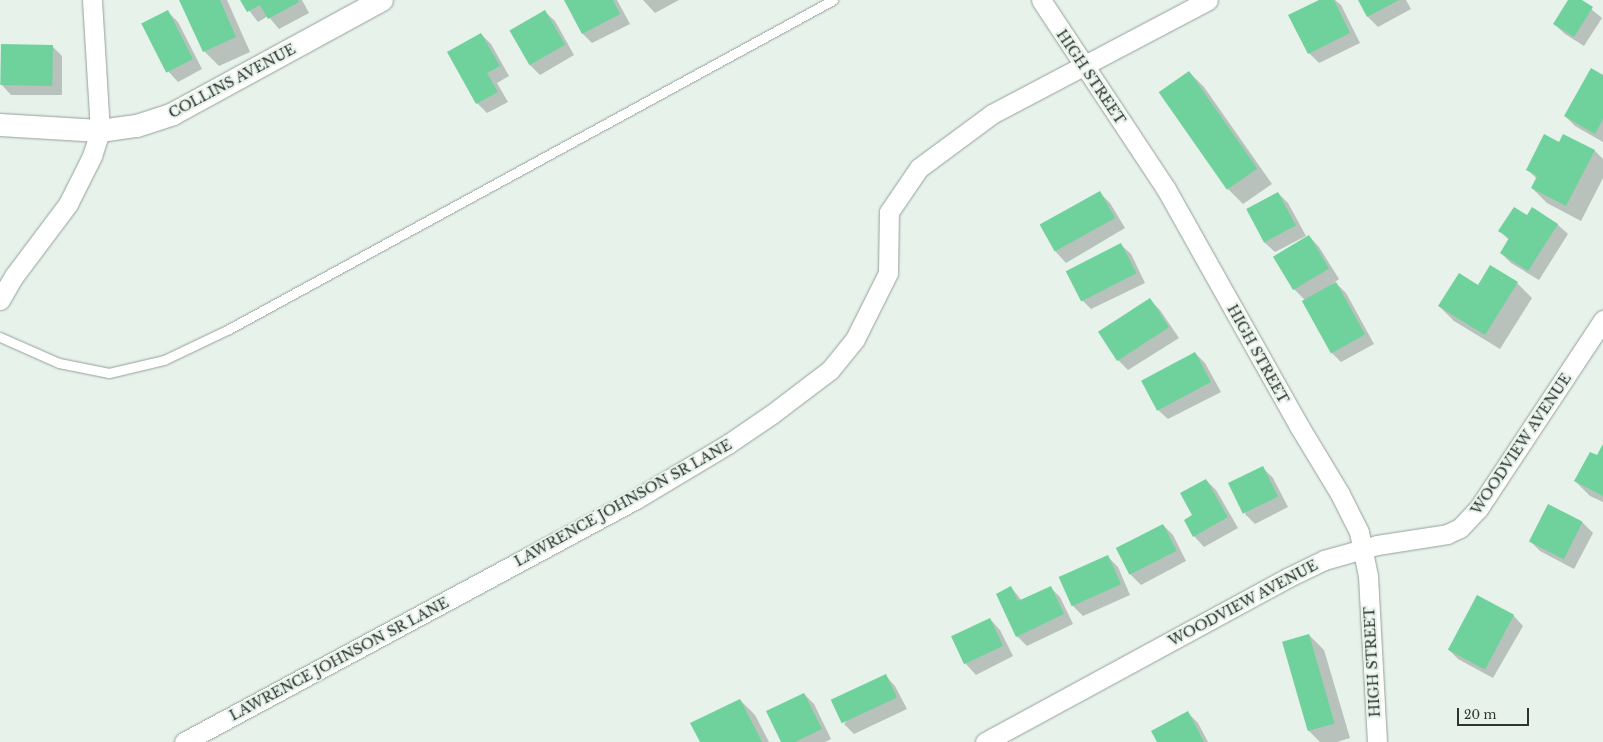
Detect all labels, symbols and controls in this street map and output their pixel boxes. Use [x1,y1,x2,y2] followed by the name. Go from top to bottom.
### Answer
[1053,26,1129,128] street label: HIGH STREET
[165,40,299,122] street label: COLLINS AVENUE
[1224,302,1292,406] street label: HIGH STREET
[1467,370,1575,518] street label: WOODVIEW AVENUE
[511,436,735,570] street label: LAWRENCE JOHNSON SR LANE
[1165,556,1321,650] street label: WOODVIEW AVENUE
[226,594,452,724] street label: LAWRENCE JOHNSON SR LANE
[1361,606,1383,718] street label: HIGH STREET
[1459,700,1531,726] scale bar
[1464,707,1496,722] text: 20 m

